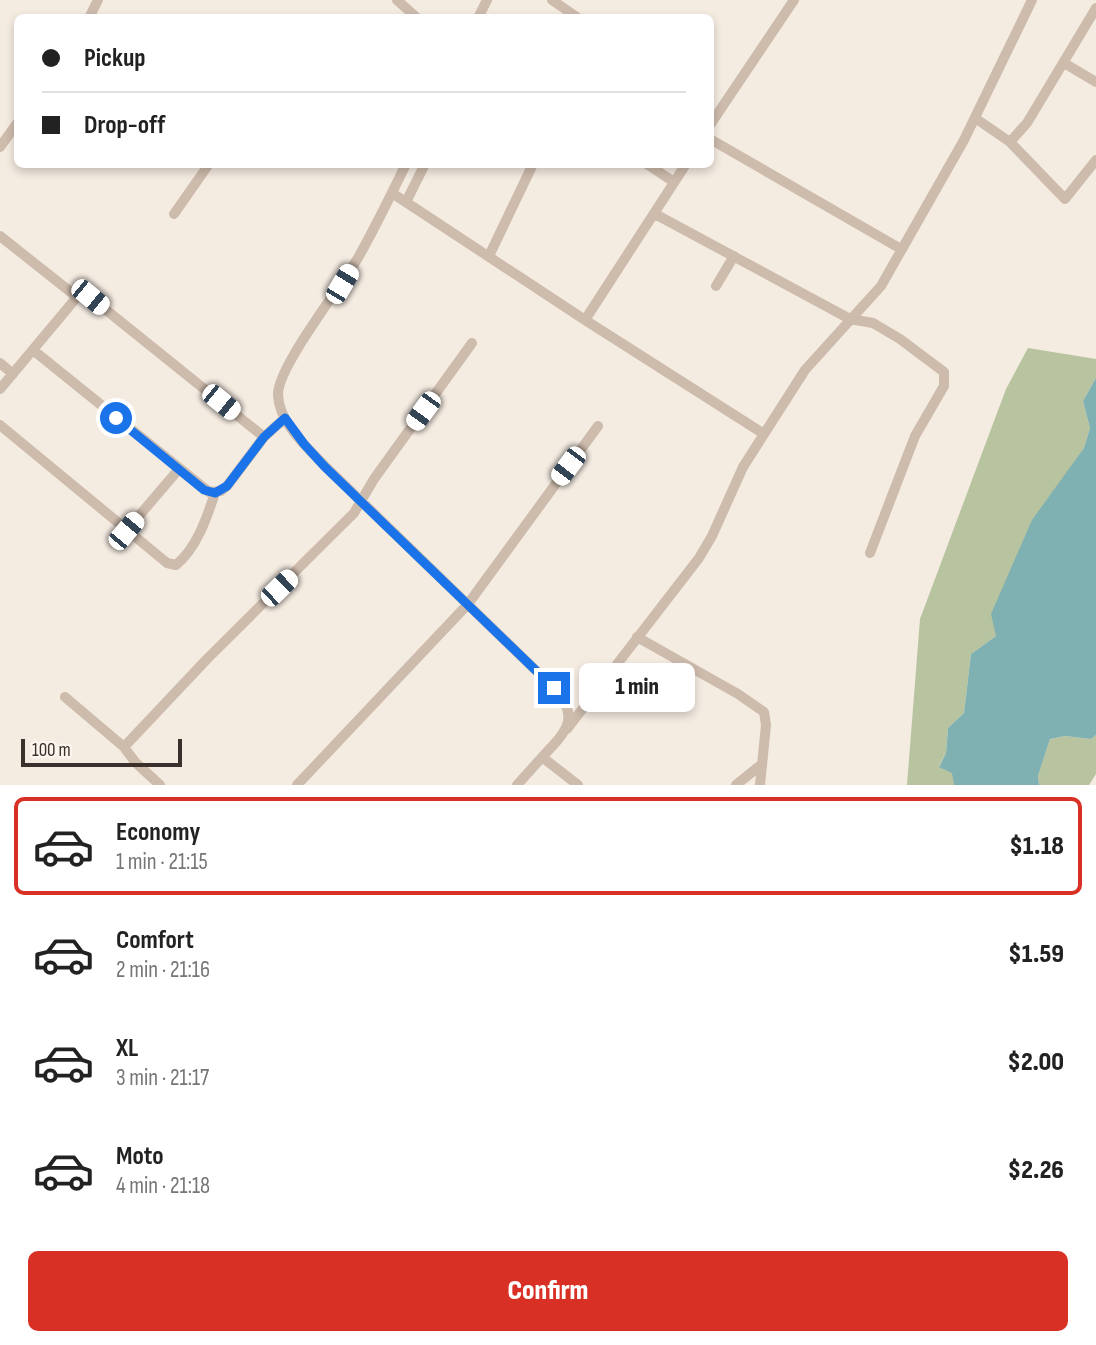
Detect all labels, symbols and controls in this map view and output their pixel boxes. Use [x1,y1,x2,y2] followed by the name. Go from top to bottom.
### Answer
[84,43,146,74] text: Pickup
[84,110,165,141] text: Drop-off
[323,261,362,307] car
[68,276,113,318] car
[199,381,244,423] car
[403,388,444,434] car
[100,402,132,434] route start
[547,443,590,489] car
[105,508,148,554] car
[257,566,302,610] car
[578,664,694,712] callout: 1 min
[538,672,570,704] route end
[615,673,659,701] text: 1 min
[21,736,182,768] scale bar
[32,739,71,762] text: 100 m
[32,815,95,878] icon: car
[116,817,200,848] text: Economy
[1009,831,1064,862] text: $1.18
[116,848,208,876] text: 1 min · 21:15
[32,923,95,986] icon: car
[116,925,194,956] text: Comfort
[1008,939,1064,970] text: $1.59
[116,956,210,984] text: 2 min · 21:16
[32,1031,95,1094] icon: car
[116,1033,138,1064] text: XL
[1008,1047,1064,1078] text: $2.00
[116,1064,209,1092] text: 3 min · 21:17
[32,1139,95,1202] icon: car
[116,1141,164,1172] text: Moto
[1008,1155,1064,1186] text: $2.26
[116,1172,210,1200] text: 4 min · 21:18
[28,1251,1068,1331] button: Confirm

